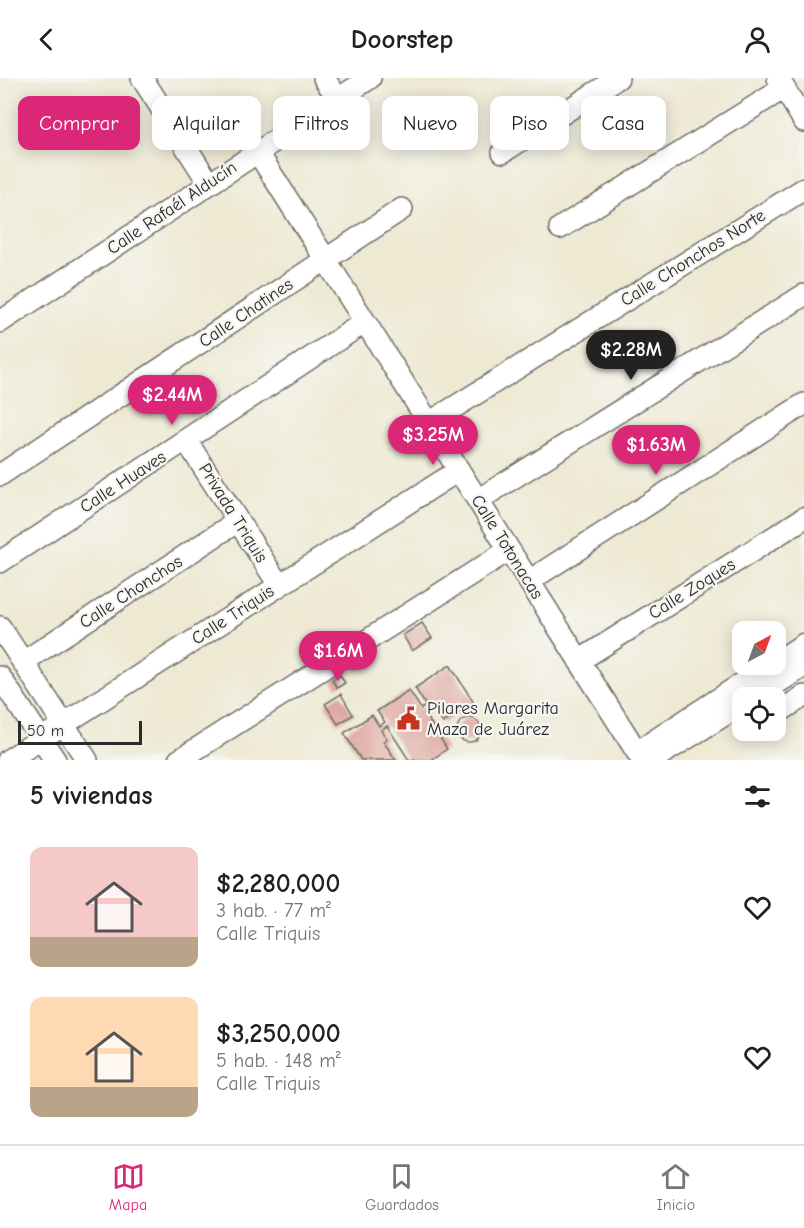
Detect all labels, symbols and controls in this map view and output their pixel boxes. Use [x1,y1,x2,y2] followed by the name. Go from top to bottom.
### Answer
[30,23,63,56] icon: back
[741,23,774,56] icon: person
[351,24,453,55] text: Doorstep
[18,96,140,150] chip: Comprar
[152,96,261,150] chip: Alquilar
[273,96,370,150] chip: Filtros
[382,96,478,150] chip: Nuevo
[490,96,569,150] chip: Piso
[581,96,666,150] chip: Casa
[103,157,241,259] street label: Calle Rafaél Alducín
[617,205,769,311] street label: Calle Chonchos Norte
[195,274,297,352] street label: Calle Chatines
[582,330,680,381] pin: $2.28M
[600,338,662,361] text: $2.28M
[123,375,221,426] pin: $2.44M
[142,383,202,406] text: $2.44M
[384,415,482,466] pin: $3.25M
[402,423,464,446] text: $3.25M
[607,425,705,476] pin: $1.63M
[626,433,686,456] text: $1.63M
[76,446,170,518] street label: Calle Huaves
[194,459,272,567] street label: Privada Triquis
[467,491,547,603] street label: Calle Totonacas
[76,551,186,633] street label: Calle Chonchos
[645,554,739,624] street label: Calle Zoques
[188,581,278,649] street label: Calle Triquis
[732,621,786,675] north arrow
[732,621,786,741] map controls
[296,631,380,682] pin: $1.6M
[313,639,363,662] text: $1.6M
[732,687,786,741] button: locate
[427,698,559,740] place label: Pilares Margarita Maza de Juárez
[396,705,422,731] public building icon: Pilares Margarita Maza de Juárez
[18,718,142,746] scale bar
[27,722,64,740] text: 50 m
[741,780,774,813] icon: filters
[30,781,153,811] text: 5 viviendas
[216,869,340,899] text: $2,280,000
[78,871,150,943] icon: home
[741,891,774,924] icon: heart
[216,899,331,922] text: 3 hab. · 77 m²
[216,922,320,945] text: Calle Triquis
[216,1019,341,1049] text: $3,250,000
[78,1021,150,1093] icon: home
[741,1041,774,1074] icon: heart
[216,1049,341,1072] text: 5 hab. · 148 m²
[216,1072,320,1095] text: Calle Triquis
[109,1160,147,1214] tab: Mapa
[365,1160,439,1214] tab: Guardados
[657,1160,695,1214] tab: Inicio

